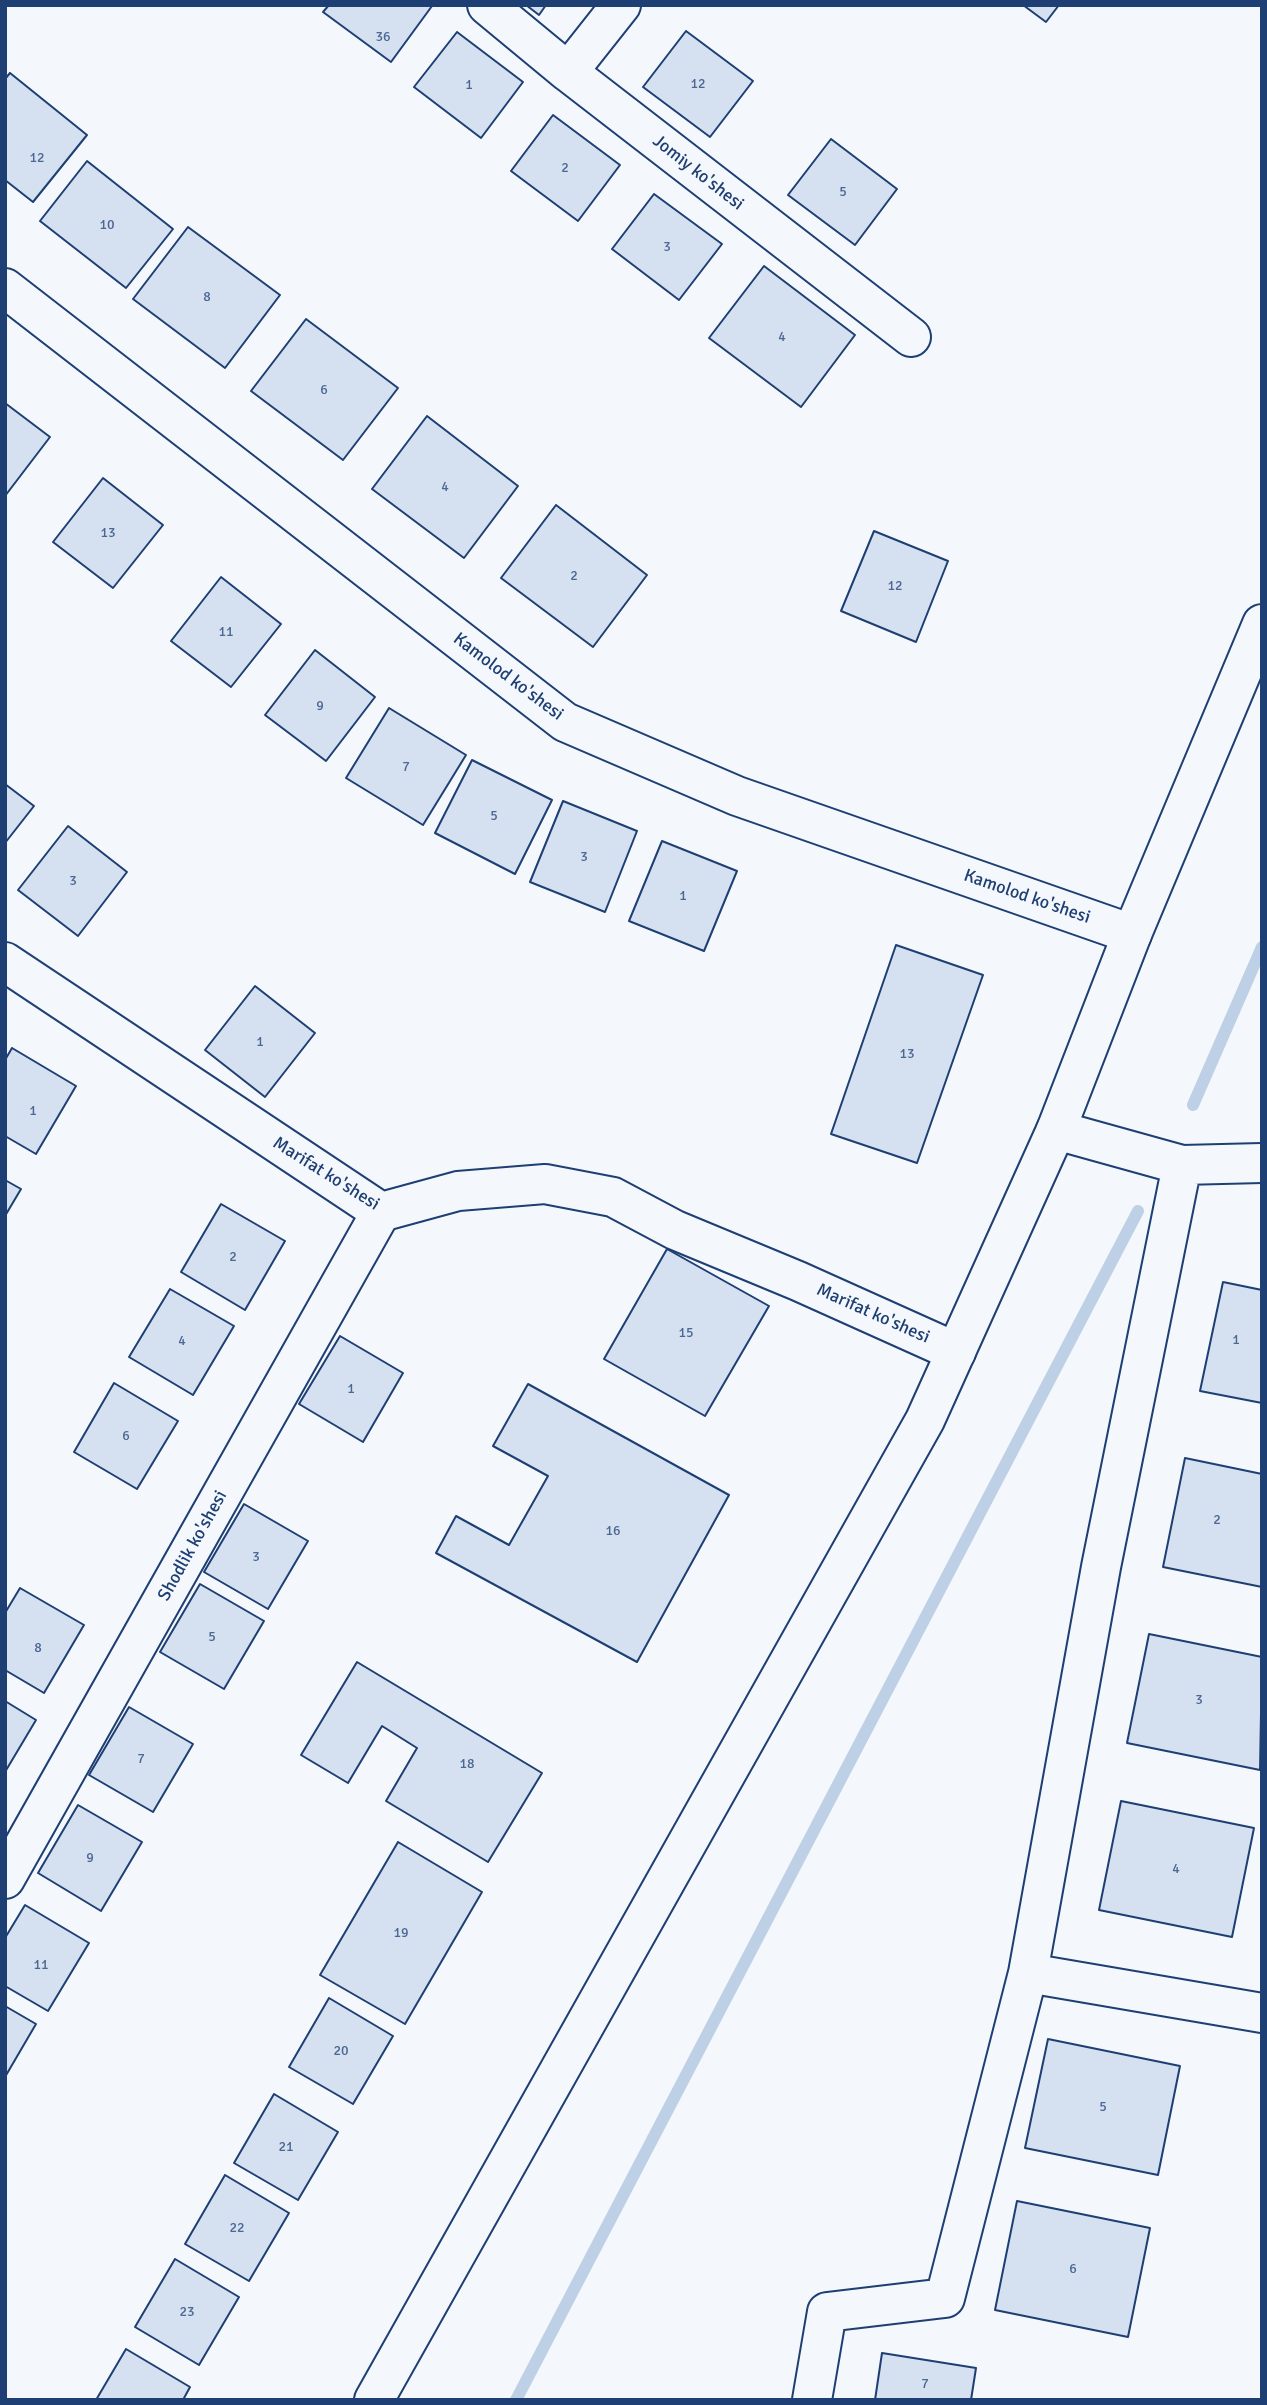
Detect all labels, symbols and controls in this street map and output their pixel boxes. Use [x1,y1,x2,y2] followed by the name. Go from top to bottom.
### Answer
[375,29,391,45] house number: 36
[690,76,706,92] house number: 12
[465,77,473,93] house number: 1
[648,131,748,215] street label: Jomiy ko'shesi
[29,150,45,166] house number: 12
[561,160,569,176] house number: 2
[839,184,847,200] house number: 5
[99,217,115,233] house number: 10
[663,239,671,255] house number: 3
[203,289,211,305] house number: 8
[778,329,786,345] house number: 4
[320,382,328,398] house number: 6
[441,479,449,495] house number: 4
[100,525,116,541] house number: 13
[570,568,578,584] house number: 2
[887,578,903,594] house number: 12
[218,624,234,640] house number: 11
[449,628,567,726] street label: Kamolod ko'shesi
[316,698,324,714] house number: 9
[402,759,410,775] house number: 7
[490,808,498,824] house number: 5
[580,849,588,865] house number: 3
[961,865,1093,929] street label: Kamolod ko'shesi
[69,873,77,889] house number: 3
[679,888,687,904] house number: 1
[256,1034,264,1050] house number: 1
[899,1046,915,1062] house number: 13
[29,1103,37,1119] house number: 1
[269,1133,383,1215] street label: Marifat ko'shesi
[229,1249,237,1265] house number: 2
[813,1279,933,1349] street label: Marifat ko'shesi
[678,1325,694,1341] house number: 15
[1232,1332,1240,1348] house number: 1
[178,1333,186,1349] house number: 4
[347,1381,355,1397] house number: 1
[122,1428,130,1444] house number: 6
[154,1487,232,1605] street label: Shodlik ko'shesi
[1213,1512,1221,1528] house number: 2
[605,1523,621,1539] house number: 16
[252,1549,260,1565] house number: 3
[208,1629,216,1645] house number: 5
[34,1640,42,1656] house number: 8
[1195,1692,1203,1708] house number: 3
[137,1751,145,1767] house number: 7
[459,1756,475,1772] house number: 18
[86,1850,94,1866] house number: 9
[1172,1861,1180,1877] house number: 4
[393,1925,409,1941] house number: 19
[33,1957,49,1973] house number: 11
[333,2043,349,2059] house number: 20
[1099,2099,1107,2115] house number: 5
[278,2139,294,2155] house number: 21
[229,2220,245,2236] house number: 22
[1069,2261,1077,2277] house number: 6
[179,2304,195,2320] house number: 23
[921,2376,929,2392] house number: 7

